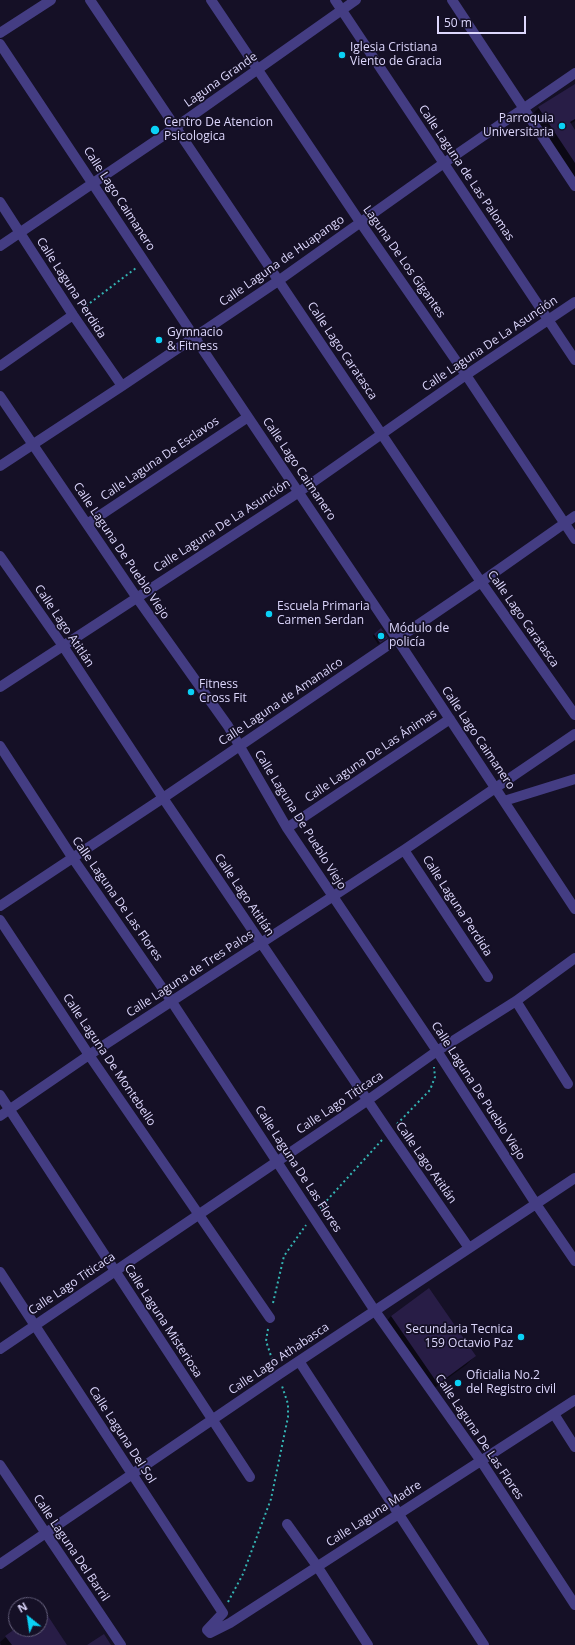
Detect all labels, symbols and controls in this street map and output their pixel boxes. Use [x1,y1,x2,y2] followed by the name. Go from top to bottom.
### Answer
[439,8,528,34] scale bar
[444,14,472,31] text: 50 m
[350,41,442,69] place label: Iglesia Cristiana Viento de Gracia
[182,50,260,110] street label: Laguna Grande
[337,50,347,60] marker: Iglesia Cristiana Viento de Gracia
[415,102,517,244] street label: Calle Laguna de Las Palomas
[483,112,554,140] place label: Parroquia Universitaria
[164,116,273,144] place label: Centro De Atencion Psicologica
[557,121,567,131] marker: Parroquia Universitaria
[149,124,161,136] marker: Centro De Atencion Psicologica
[80,144,158,254] street label: Calle Lago Caimanero
[360,203,448,321] street label: Laguna De Los Gigantes
[217,212,347,310] street label: Calle Laguna de Huapango
[33,235,109,341] street label: Calle Laguna Perdida
[420,293,560,395] street label: Calle Laguna De La Asunción
[304,299,380,403] street label: Calle Lago Caratasca
[167,326,223,354] place label: Gymnacio & Fitness
[154,335,164,345] marker: Gymnacio & Fitness
[98,414,222,504] street label: Calle Laguna De Esclavos
[259,415,339,523] street label: Calle Lago Caimanero
[151,476,293,576] street label: Calle Laguna De La Asunción
[70,480,172,622] street label: Calle Laguna De Pueblo Viejo
[484,568,562,670] street label: Calle Lago Caratasca
[31,582,97,670] street label: Calle Lago Atitlán
[277,600,370,628] place label: Escuela Primaria Carmen Serdan
[264,609,274,619] marker: Escuela Primaria Carmen Serdan
[389,622,449,650] place label: Módulo de policía
[376,631,386,641] marker: Módulo de policía
[216,655,346,749] street label: Calle Laguna de Amanalco
[199,678,247,706] place label: Fitness Cross Fit
[438,684,518,792] street label: Calle Lago Caimanero
[186,687,196,697] marker: Fitness Cross Fit
[302,706,440,806] street label: Calle Laguna De Las Ánimas
[251,748,349,892] street label: Calle Laguna De Pueblo Viejo
[69,834,165,964] street label: Calle Laguna De Las Flores
[211,851,277,939] street label: Calle Lago Atitlán
[419,853,495,959] street label: Calle Laguna Perdida
[124,928,256,1020] street label: Calle Laguna de Tres Palos
[59,991,159,1129] street label: Calle Laguna De Montebello
[428,1019,528,1163] street label: Calle Laguna De Pueblo Viejo
[294,1069,386,1137] street label: Calle Lago Titicaca
[252,1103,344,1235] street label: Calle Laguna De Las Flores
[393,1119,459,1207] street label: Calle Lago Atitlán
[26,1250,118,1318] street label: Calle Lago Titicaca
[121,1262,205,1380] street label: Calle Laguna Misteriosa
[226,1320,332,1398] street label: Calle Lago Athabasca
[406,1323,513,1351] place label: Secundaria Tecnica 159 Octavio Paz
[516,1332,526,1342] marker: Secundaria Tecnica 159 Octavio Paz
[466,1369,556,1397] place label: Oficialia No.2 del Registro civil
[432,1372,526,1502] street label: Calle Laguna De Las Flores
[453,1378,463,1388] marker: Oficialia No.2 del Registro civil
[85,1384,159,1486] street label: Calle Laguna Del Sol
[324,1478,424,1550] street label: Calle Laguna Madre
[30,1492,112,1604] street label: Calle Laguna Del Barril
[8,1597,48,1637] north arrow
[15,1598,30,1616] text: N

